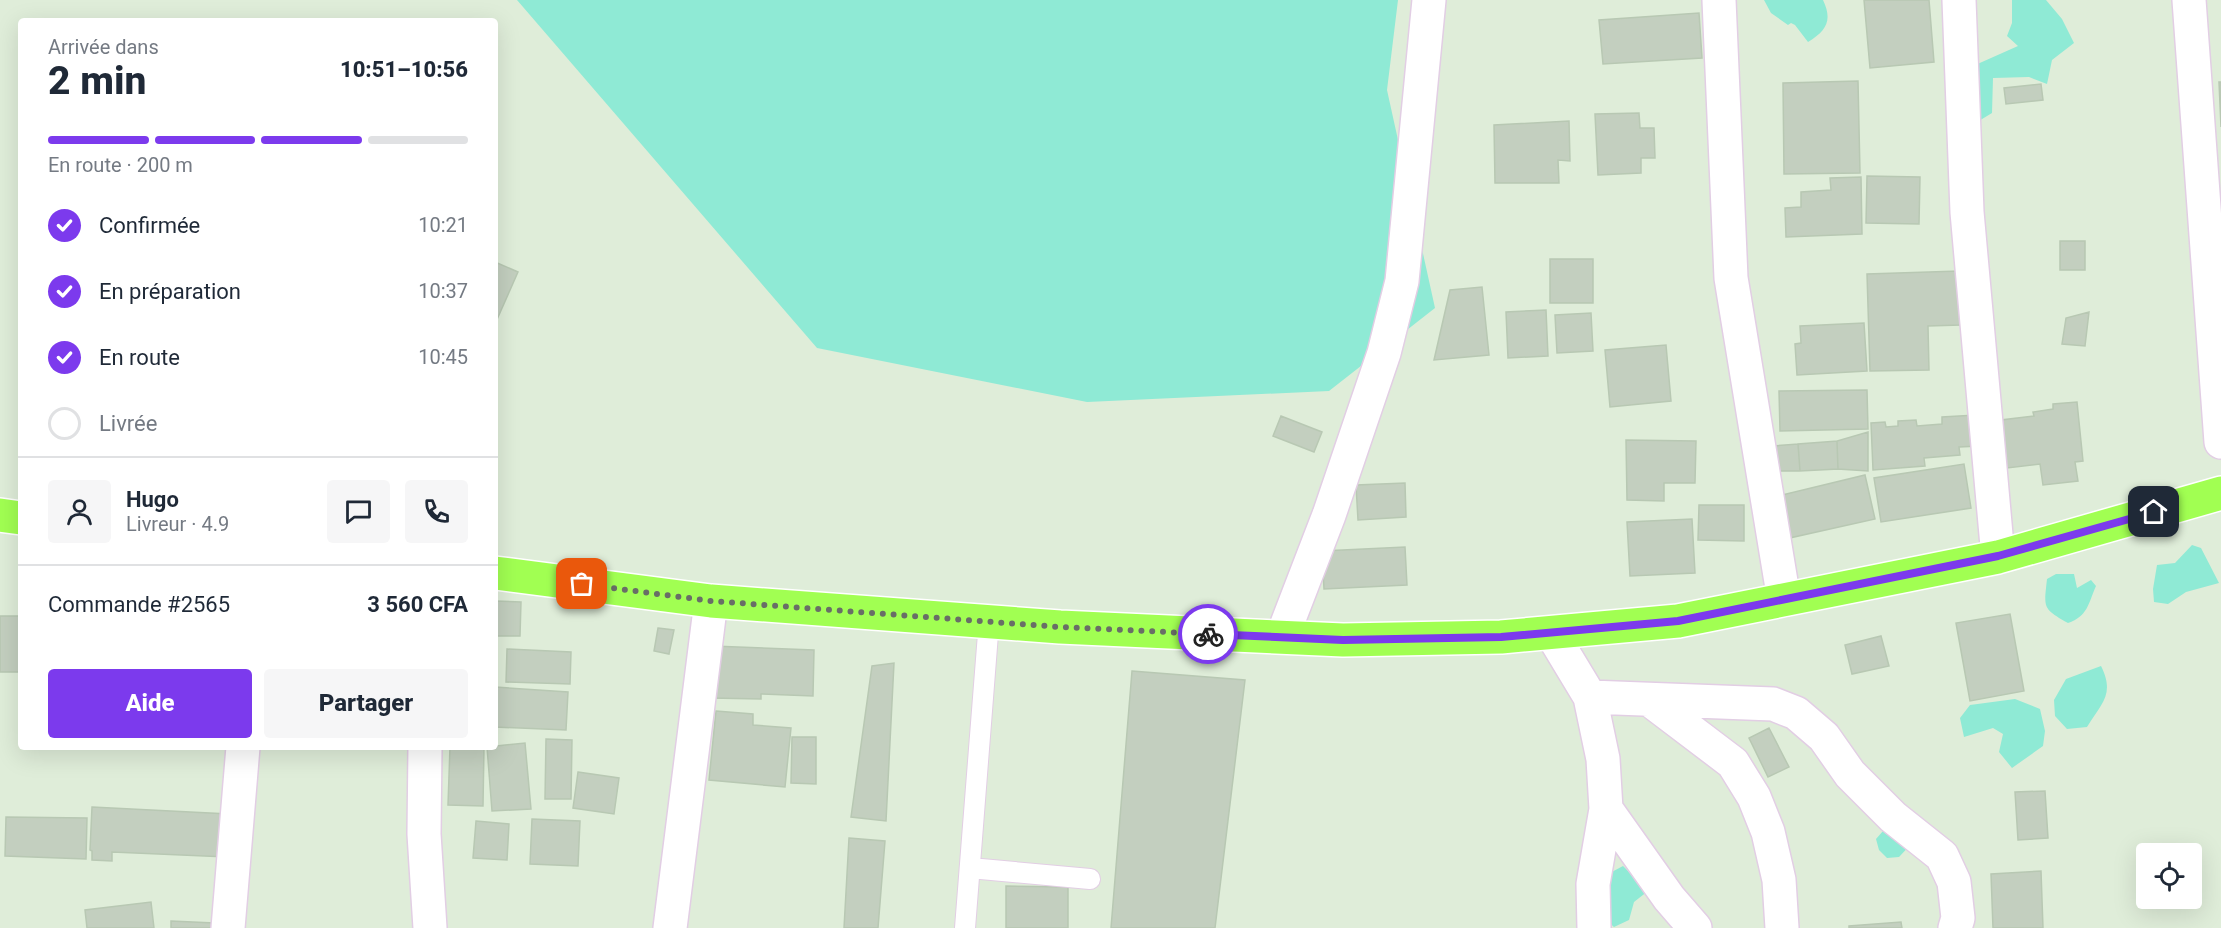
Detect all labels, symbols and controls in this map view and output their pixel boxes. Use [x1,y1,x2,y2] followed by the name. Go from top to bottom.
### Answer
[48,35,159,59] text: Arrivée dans
[340,57,468,82] text: 10:51–10:56
[48,58,146,104] text: 2 min
[48,153,193,177] text: En route · 200 m
[48,209,81,242] icon: check
[99,213,200,238] text: Confirmée
[418,213,468,237] text: 10:21
[48,275,81,308] icon: check
[99,279,241,304] text: En préparation
[418,279,468,303] text: 10:37
[48,341,81,374] icon: check
[99,345,180,370] text: En route
[418,345,468,369] text: 10:45
[99,411,157,436] text: Livrée
[48,480,111,543] button: person
[327,480,390,543] button: chat
[405,480,468,543] button: phone
[2128,486,2179,537] pin
[126,487,179,512] text: Hugo
[2137,495,2170,528] icon: home
[126,512,229,536] text: Livreur · 4.9
[556,558,607,609] pin
[565,567,598,600] icon: bag
[48,592,230,617] text: Commande #2565
[367,592,468,617] text: 3 560 CFA
[1178,604,1238,664] courier
[1192,618,1225,651] icon: bike
[48,669,252,738] button: Aide
[264,669,468,738] button: Partager
[2136,843,2202,909] map controls
[2136,843,2202,909] button: locate

